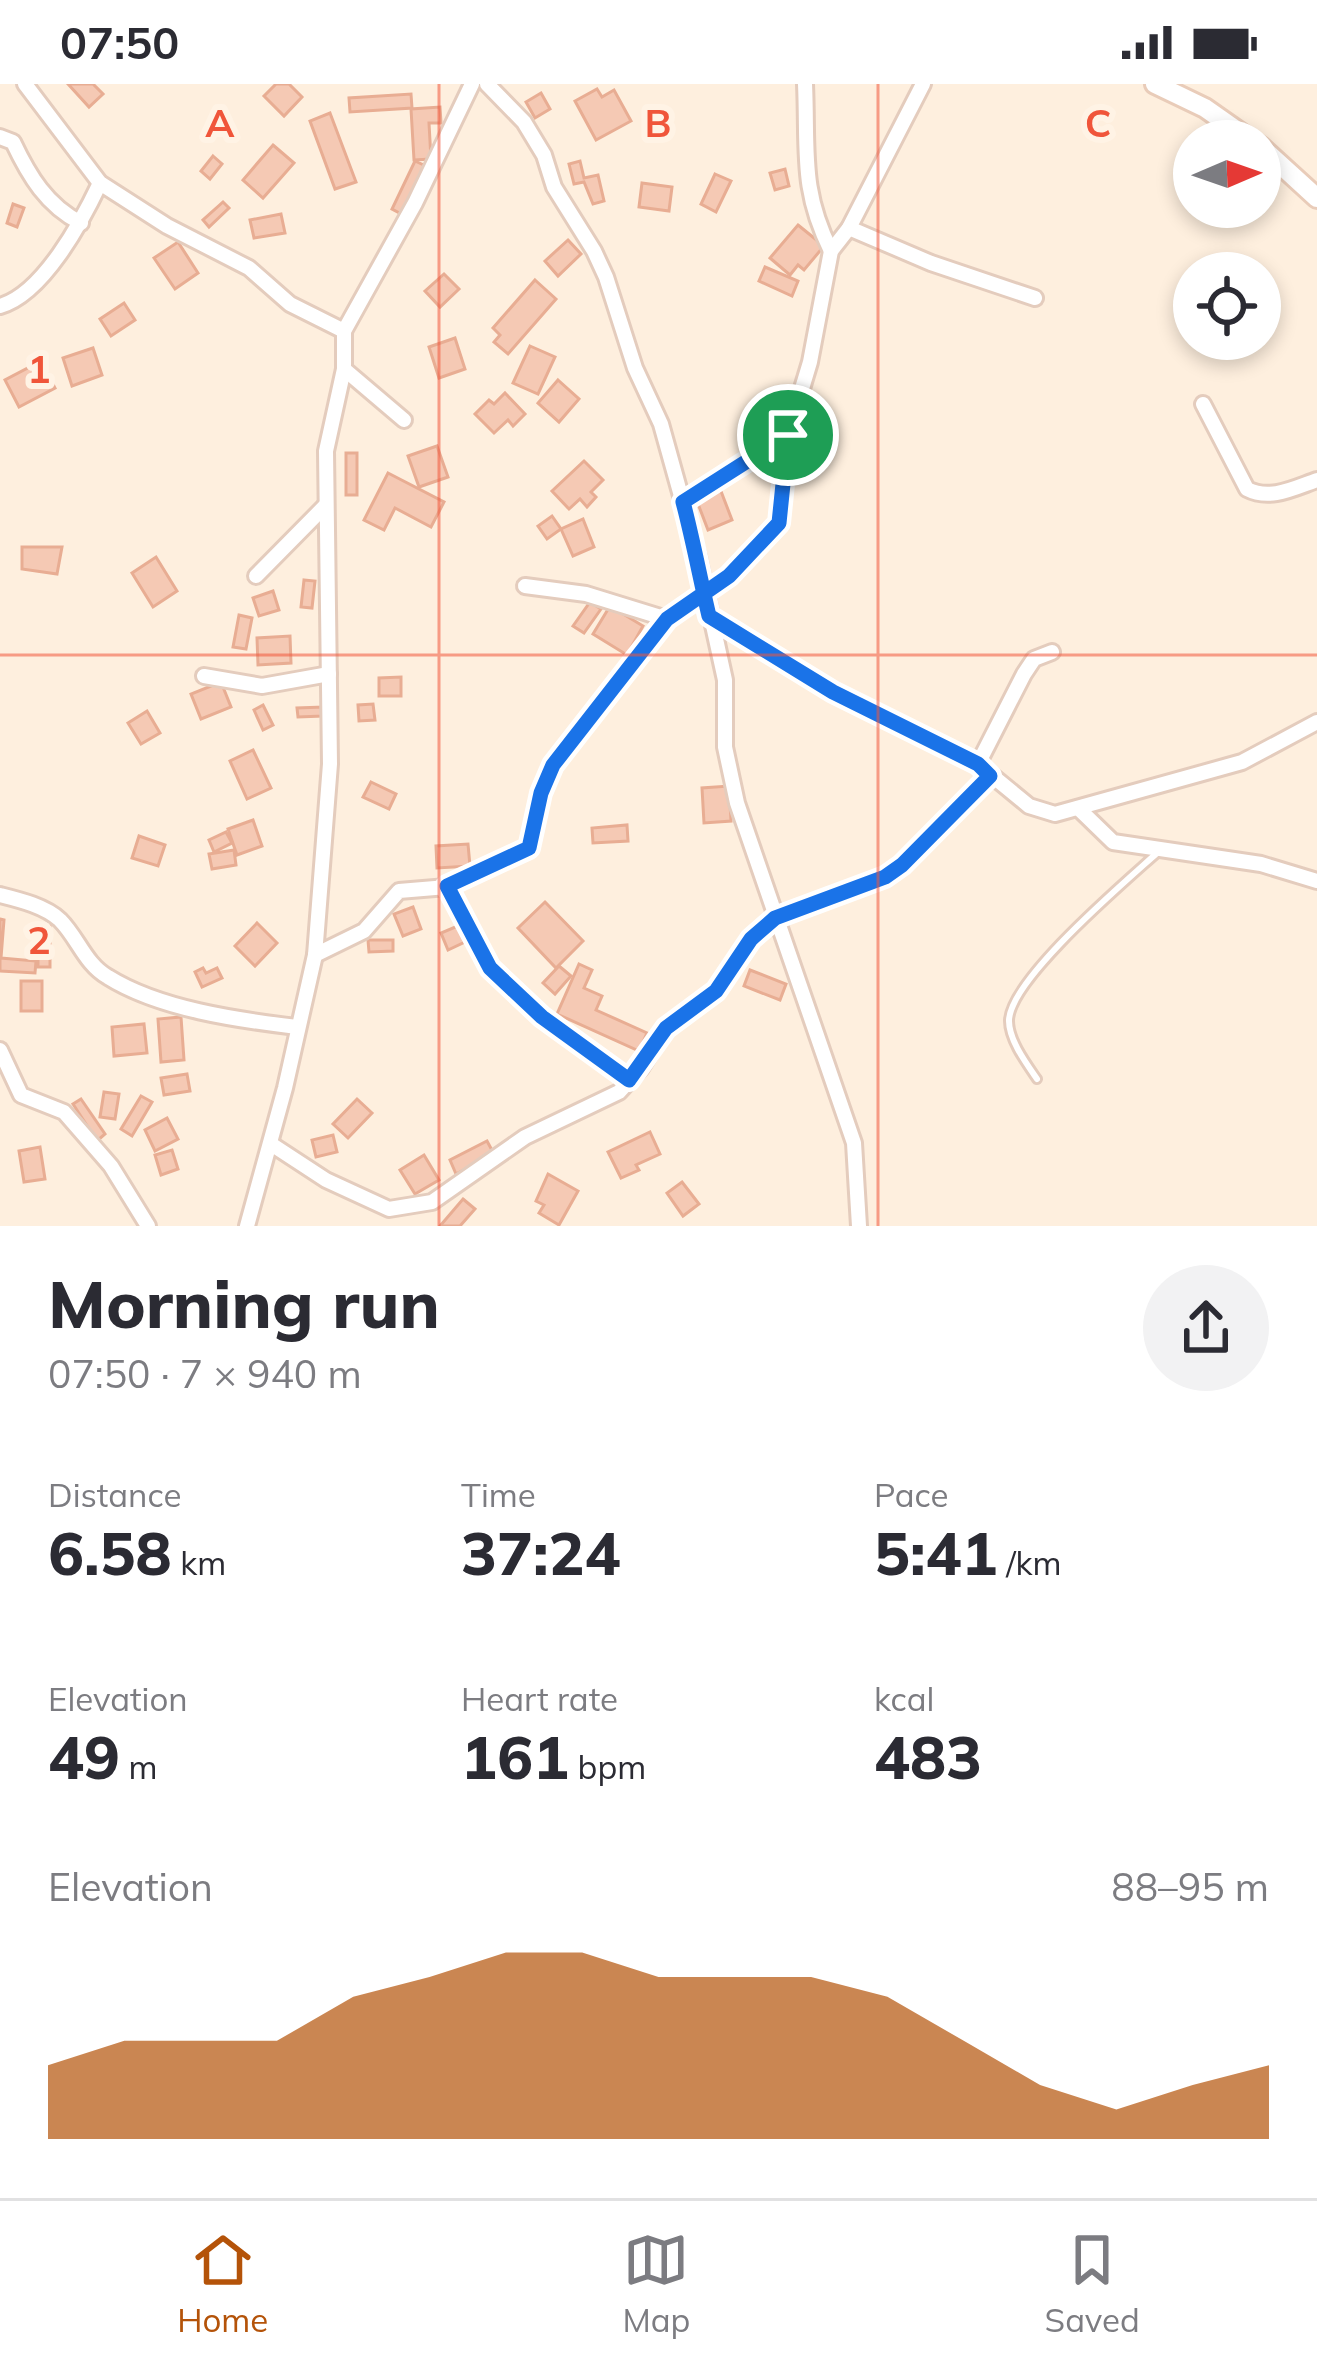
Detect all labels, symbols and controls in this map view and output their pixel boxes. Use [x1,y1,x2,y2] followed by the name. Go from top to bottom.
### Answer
[60,14,179,70] text: 07:50
[205,98,235,147] text: A
[645,98,671,147] text: B
[1085,98,1111,147] text: C
[1173,120,1281,228] north arrow
[1173,120,1281,360] map controls
[1173,252,1281,360] button: locate
[27,344,51,393] text: 1
[737,384,839,486] pin
[755,402,821,468] icon: arrive
[27,915,51,964] text: 2
[48,1262,440,1345] text: Morning run
[1143,1265,1269,1391] button: share
[48,1349,362,1398] text: 07:50 · 7 × 940 m
[48,1474,181,1515] text: Distance
[461,1474,536,1515] text: Time
[874,1474,948,1515] text: Pace
[48,1515,172,1590] text: 6.58
[461,1515,621,1590] text: 37:24
[874,1515,998,1590] text: 5:41
[172,1542,226,1583] text: km
[998,1542,1062,1583] text: /km
[48,1678,188,1719] text: Elevation
[461,1678,618,1719] text: Heart rate
[874,1678,934,1719] text: kcal
[48,1719,120,1794] text: 49
[461,1719,569,1794] text: 161
[874,1719,982,1794] text: 483
[120,1746,158,1787] text: m
[569,1746,646,1787] text: bpm
[48,1862,213,1911] text: Elevation
[1111,1862,1269,1911] text: 88–95 m
[177,2227,268,2340] tab: Home
[622,2227,690,2340] tab: Map
[1045,2227,1140,2340] tab: Saved

